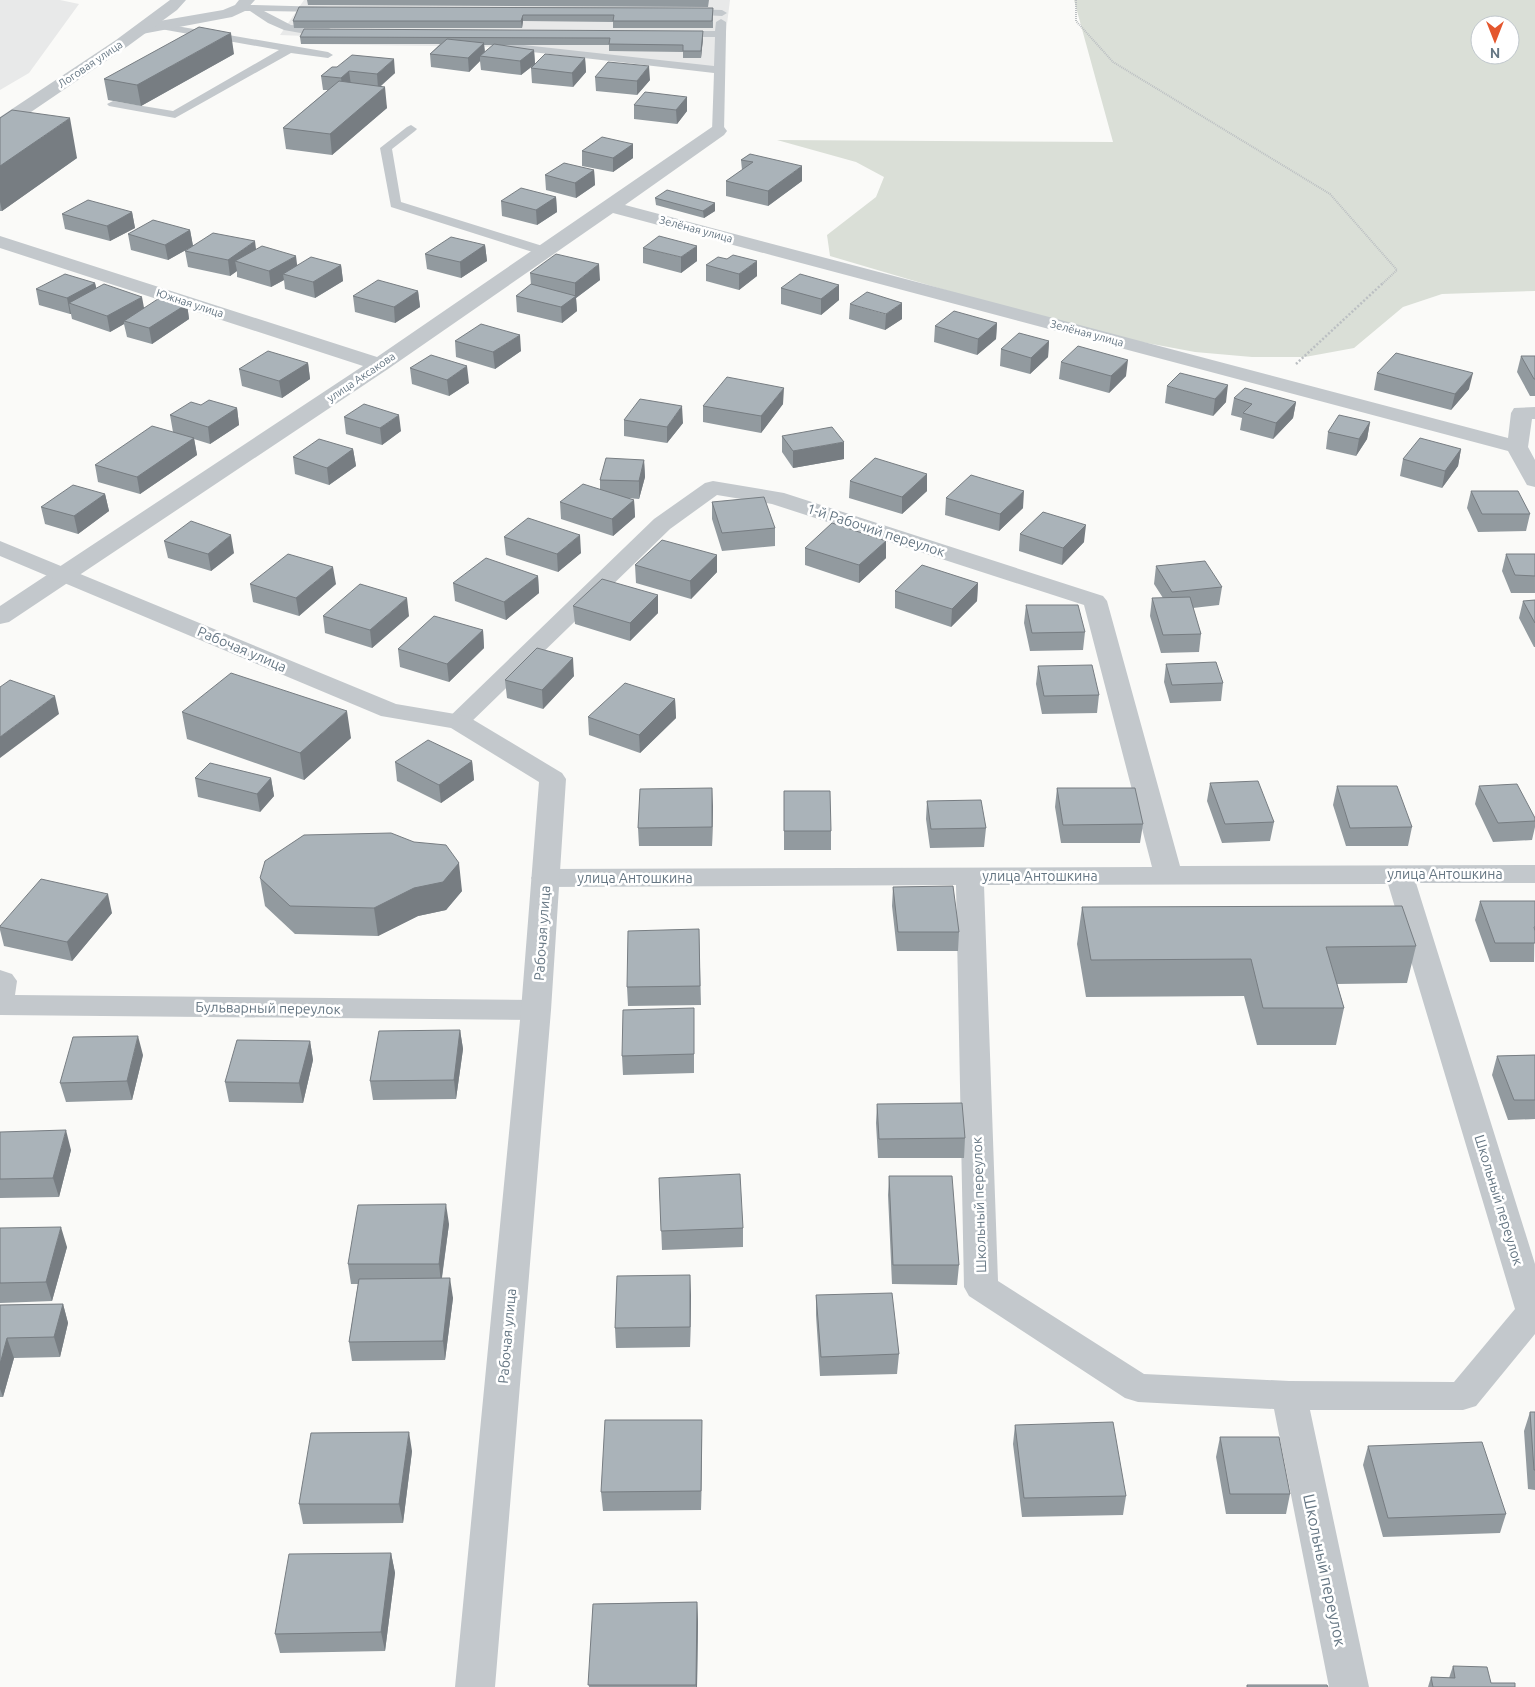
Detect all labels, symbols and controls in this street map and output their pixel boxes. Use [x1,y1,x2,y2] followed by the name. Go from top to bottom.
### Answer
[1470,15,1520,65] north arrow
[55,38,125,90] street label: Логовая улица
[1490,45,1500,61] text: N
[658,213,734,245] street label: Зелёная улица
[155,286,225,320] street label: Южная улица
[1049,317,1125,349] street label: Зелёная улица
[325,350,397,404] street label: улица Аксакова
[805,500,947,560] street label: 1-й Рабочий переулок
[195,623,289,675] street label: Рабочая улица
[1387,866,1503,882] street label: улица Антошкина
[982,868,1098,884] street label: улица Антошкина
[577,870,693,886] street label: улица Антошкина
[531,885,553,981] street label: Рабочая улица
[195,999,341,1017] street label: Бульварный переулок
[1471,1133,1527,1267] street label: Школьный переулок
[969,1137,989,1273] street label: Школьный переулок
[495,1288,519,1384] street label: Рабочая улица
[1300,1492,1350,1648] street label: Школьный переулок

